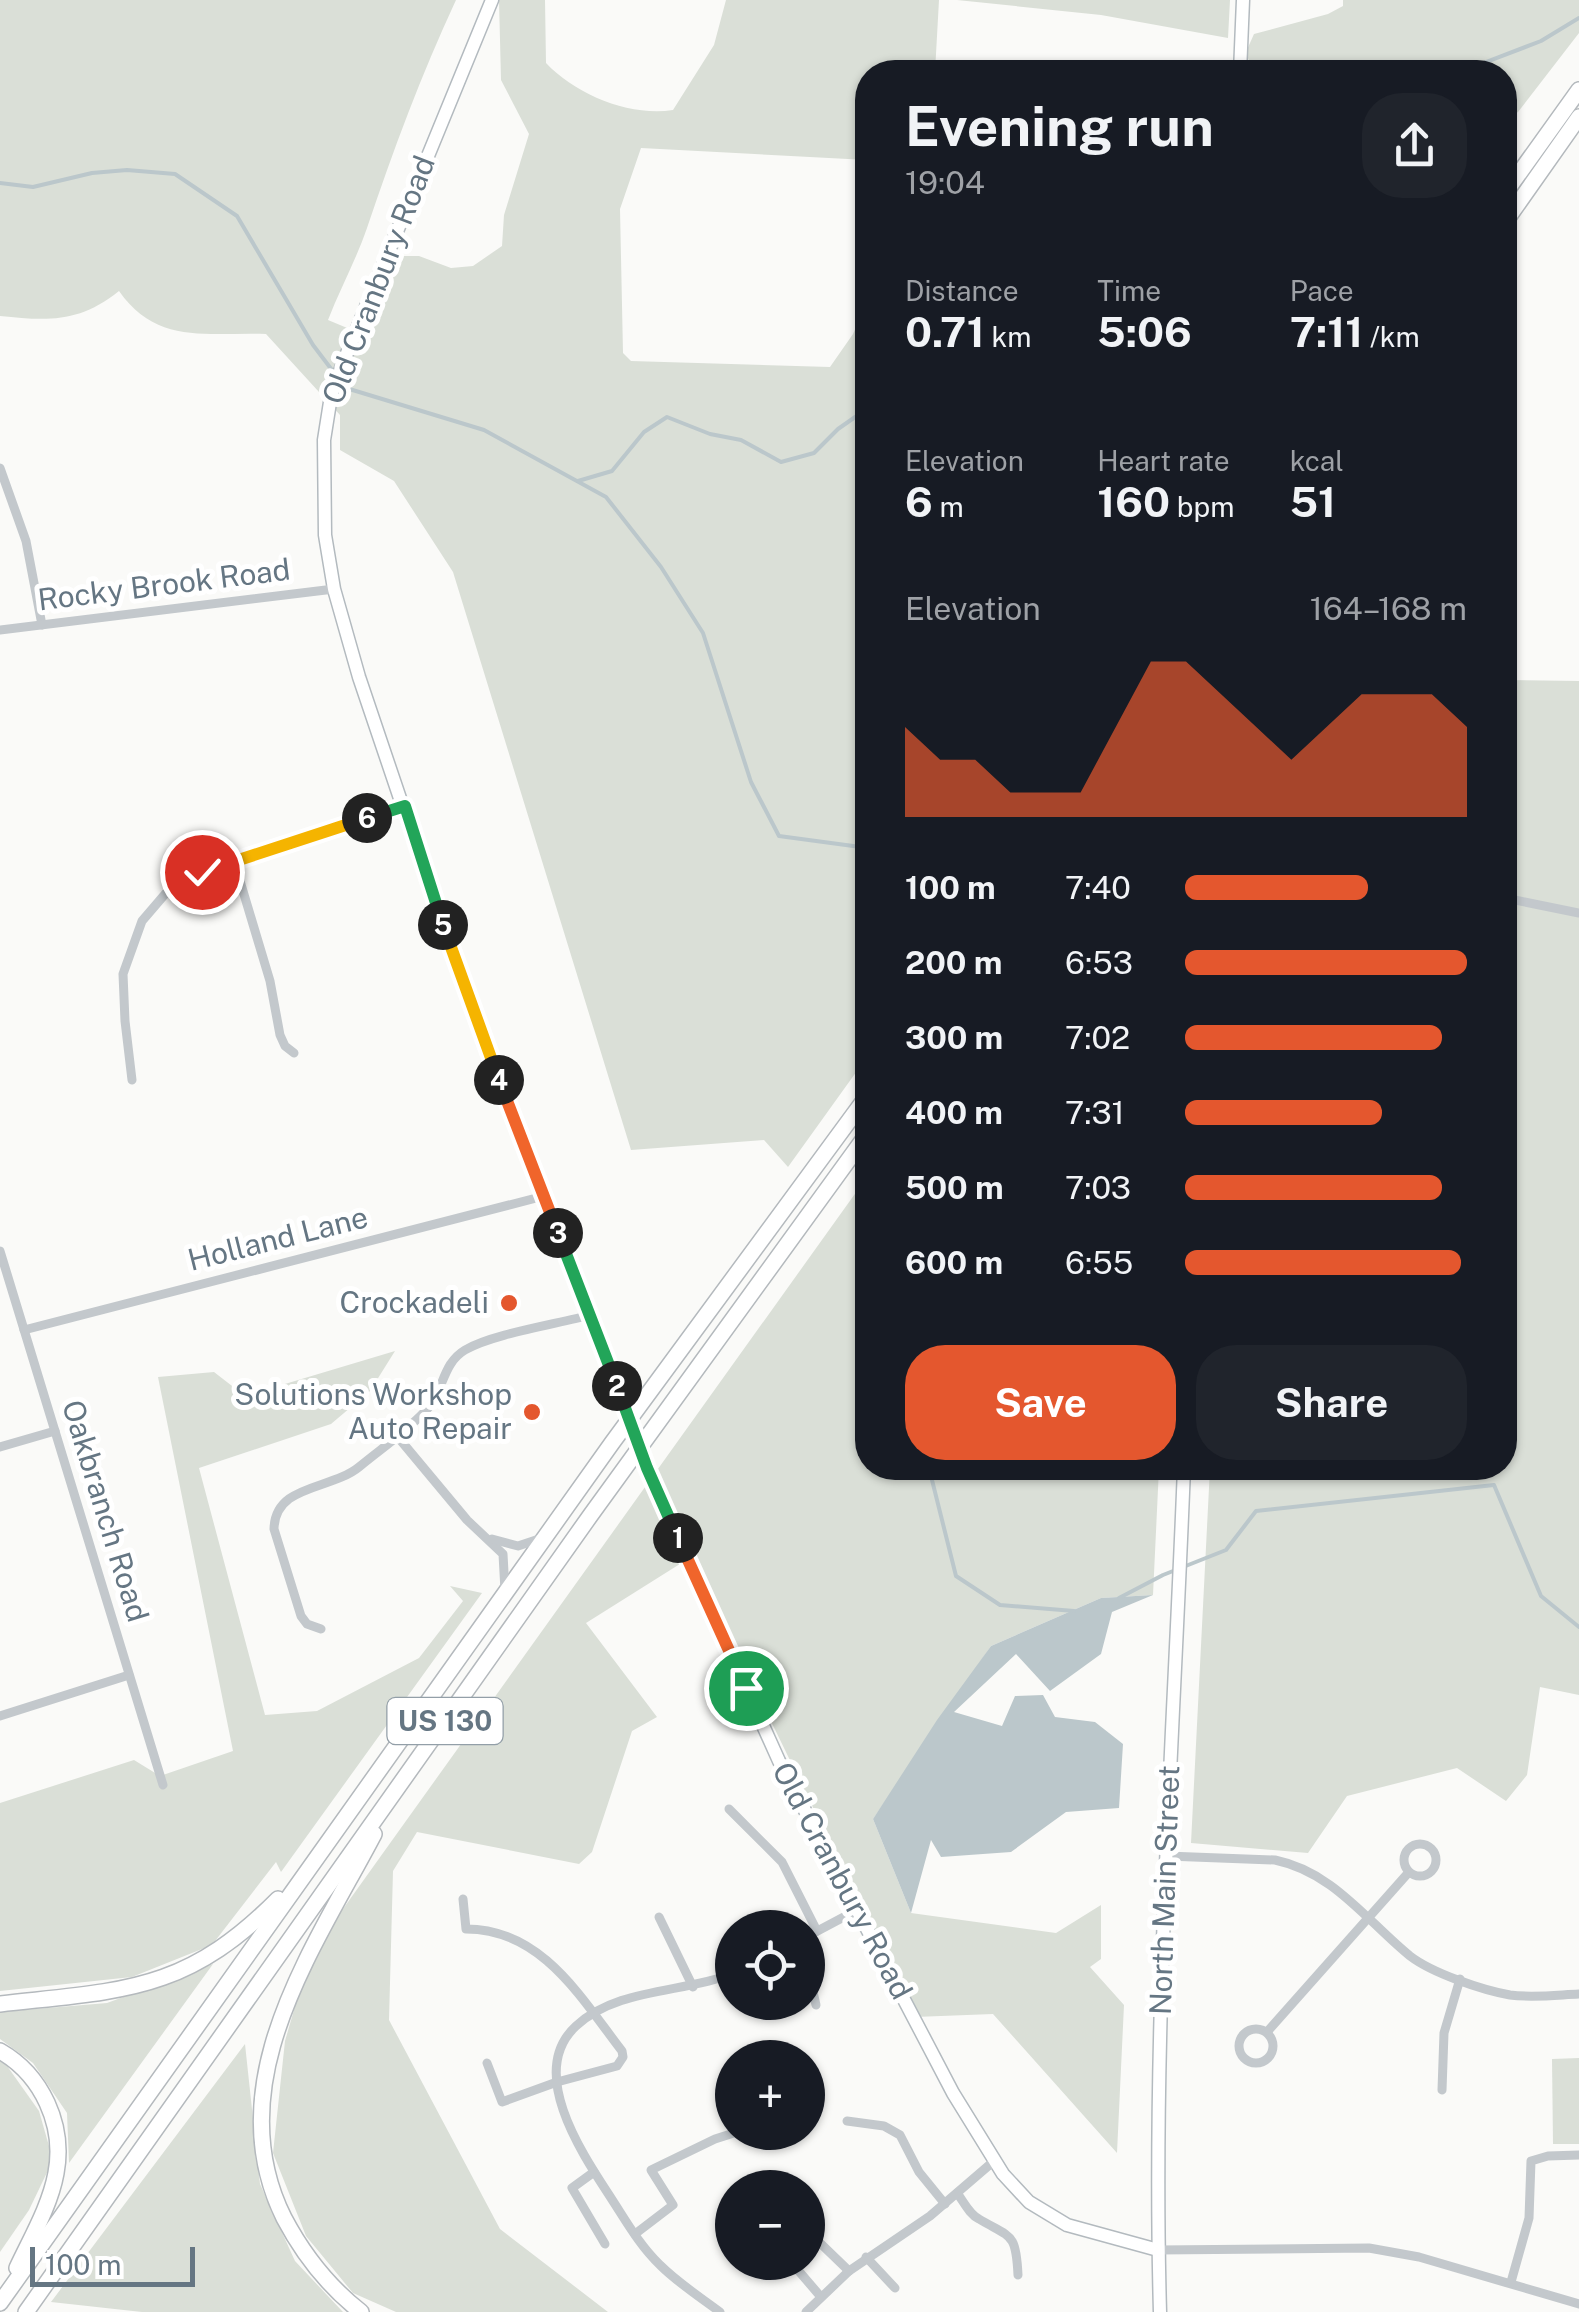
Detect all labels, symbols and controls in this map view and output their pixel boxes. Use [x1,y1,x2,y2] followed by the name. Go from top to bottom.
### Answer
[1362,93,1467,198] button: share
[905,94,1214,158] text: Evening run
[314,150,442,409] street label: Old Cranbury Road
[905,164,985,201] text: 19:04
[905,274,1019,307] text: Distance
[1097,274,1161,307] text: Time
[1290,274,1354,307] text: Pace
[905,307,985,356] text: 0.71
[1097,307,1192,356] text: 5:06
[1290,307,1363,356] text: 7:11
[985,320,1031,353] text: km
[1363,320,1420,353] text: /km
[905,444,1024,477] text: Elevation
[1097,444,1230,477] text: Heart rate
[1290,444,1344,477] text: kcal
[905,477,933,526] text: 6
[1097,477,1170,526] text: 160
[1290,477,1336,526] text: 51
[933,490,964,523] text: m
[1170,490,1234,523] text: bpm
[36,551,292,617] street label: Rocky Brook Road
[905,590,1041,627] text: Elevation
[1310,590,1467,627] text: 164–168 m
[342,793,392,843] pin: 6
[358,801,376,834] text: 6
[160,830,245,915] pin
[175,845,230,900] icon: check
[905,869,996,906] text: 100 m
[1065,869,1131,906] text: 7:40
[418,900,468,950] pin: 5
[434,908,452,941] text: 5
[905,944,1002,981] text: 200 m
[1065,944,1133,981] text: 6:53
[905,1019,1003,1056] text: 300 m
[1065,1019,1130,1056] text: 7:02
[474,1055,524,1105] pin: 4
[490,1063,508,1096] text: 4
[905,1094,1003,1131] text: 400 m
[1065,1094,1125,1131] text: 7:31
[905,1169,1004,1206] text: 500 m
[1065,1169,1131,1206] text: 7:03
[184,1198,371,1278] street label: Holland Lane
[533,1208,583,1258] pin: 3
[549,1216,567,1249] text: 3
[905,1244,1003,1281] text: 600 m
[1065,1244,1133,1281] text: 6:55
[339,1284,489,1320] place label: Crockadeli
[498,1292,520,1314] marker: Crockadeli
[905,1345,1176,1460] button: Save
[1196,1345,1467,1460] button: Share
[592,1361,642,1411] pin: 2
[608,1369,626,1402] text: 2
[234,1376,512,1446] place label: Solutions Workshop Auto Repair
[55,1396,157,1626] street label: Oakbranch Road
[521,1401,543,1423] marker: Solutions Workshop Auto Repair
[653,1513,703,1563] pin: 1
[672,1521,684,1554] text: 1
[704,1646,789,1731] pin
[719,1661,774,1716] icon: arrive
[388,1698,502,1744] road number: US 130
[765,1756,921,2005] street label: Old Cranbury Road
[1142,1764,1186,2015] street label: North Main Street
[715,1910,825,2280] map controls
[715,1910,825,2020] button: locate
[715,2040,825,2150] button: +
[715,2170,825,2280] button: −
[30,2242,195,2286] scale bar
[45,2248,122,2281] text: 100 m

